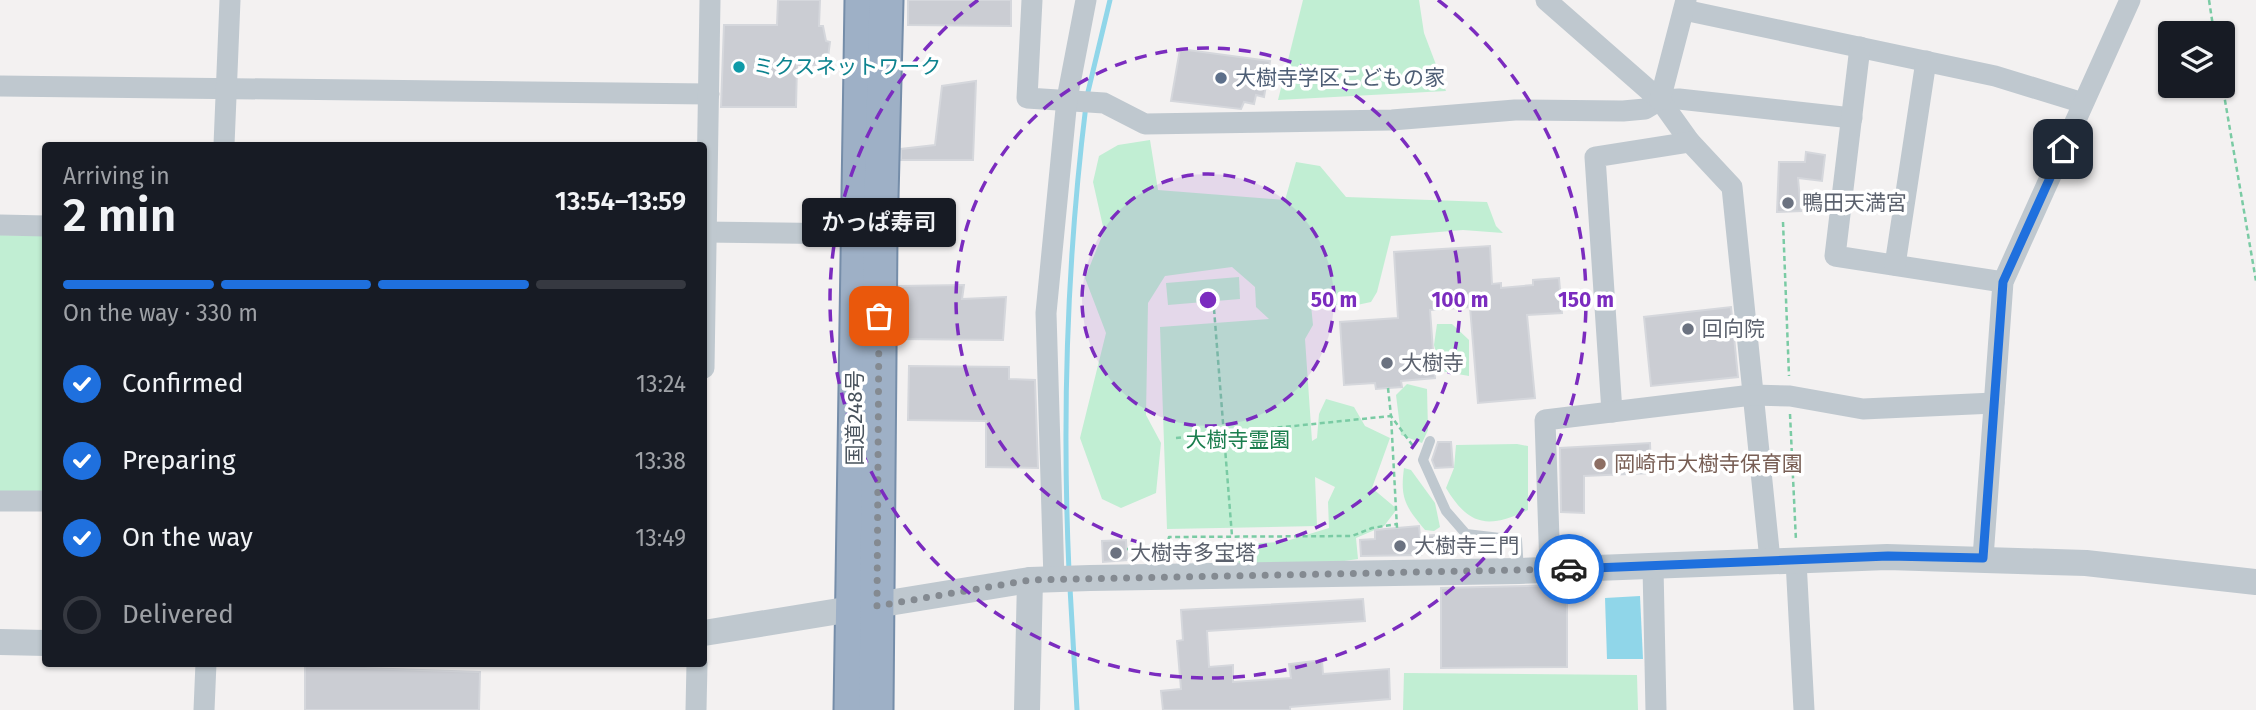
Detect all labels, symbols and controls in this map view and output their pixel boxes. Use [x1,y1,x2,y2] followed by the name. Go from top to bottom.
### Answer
[2158,21,2235,98] map controls
[2158,21,2235,98] button: layers
[753,54,941,80] place label: ミクスネットワーク
[731,59,747,75] marker: ミクスネットワーク
[1235,65,1445,91] place label: 大樹寺学区こどもの家
[1213,70,1229,86] marker: 大樹寺学区こどもの家
[2033,119,2093,179] pin
[2044,130,2082,168] icon: home
[63,162,170,190] text: Arriving in
[555,186,686,217] text: 13:54–13:59
[63,188,176,243] text: 2 min
[1802,190,1907,216] place label: 鴨田天満宮
[1780,195,1796,211] marker: 鴨田天満宮
[802,197,956,246] callout: かっぱ寿司
[822,208,937,236] text: かっぱ寿司
[849,286,909,346] pin
[1311,287,1357,313] text: 50 m
[1431,287,1489,313] text: 100 m
[1558,287,1614,313] text: 150 m
[1196,288,1220,312] centre of rings
[860,297,898,335] icon: bag
[63,299,258,327] text: On the way · 330 m
[1702,316,1765,342] place label: 回向院
[1680,321,1696,337] marker: 回向院
[1401,350,1464,376] place label: 大樹寺
[1379,355,1395,371] marker: 大樹寺
[63,365,101,403] icon: check
[122,368,243,399] text: Confirmed
[636,370,686,398] text: 13:24
[842,370,868,466] street label: 国道248号
[1186,427,1291,453] park label: 大樹寺霊園
[63,442,101,480] icon: check
[122,445,235,476] text: Preparing
[635,447,686,475] text: 13:38
[1614,451,1803,477] place label: 岡崎市大樹寺保育園
[1592,456,1608,472] marker: 岡崎市大樹寺保育園
[63,519,101,557] icon: check
[122,522,253,553] text: On the way
[635,524,686,552] text: 13:49
[1414,533,1519,559] place label: 大樹寺三門
[1534,534,1604,604] courier
[1392,538,1408,554] marker: 大樹寺三門
[1130,540,1256,566] place label: 大樹寺多宝塔
[1108,545,1124,561] marker: 大樹寺多宝塔
[1550,550,1588,588] icon: car
[122,599,234,630] text: Delivered

